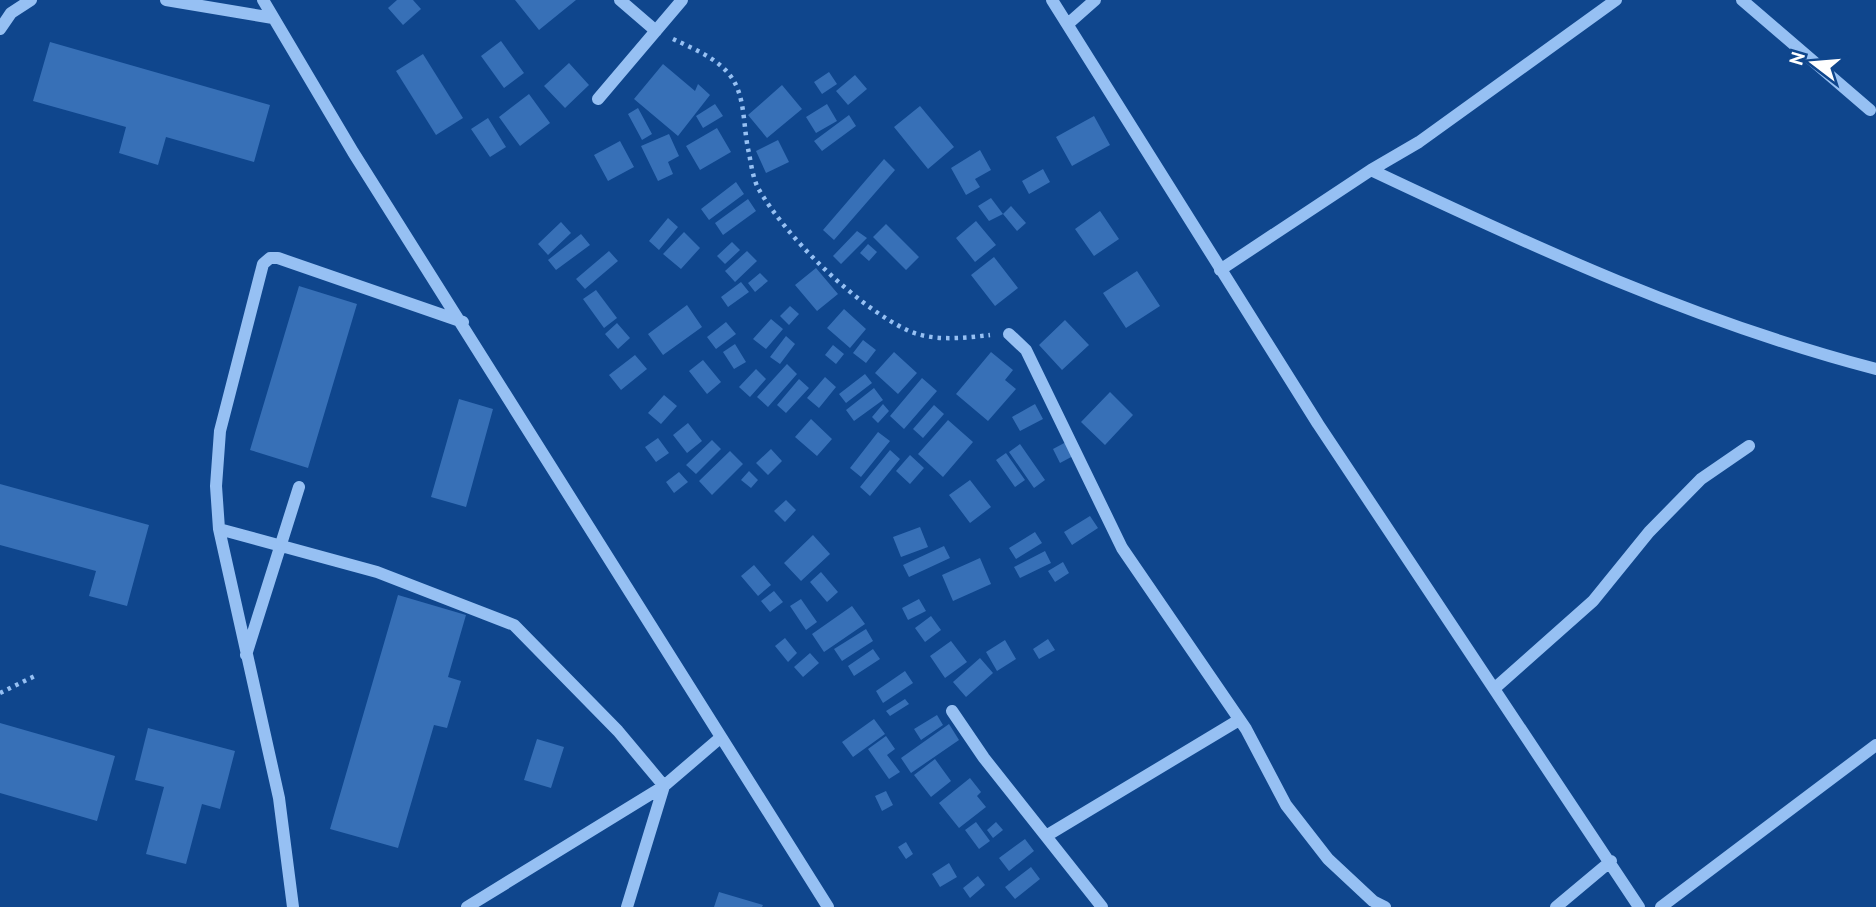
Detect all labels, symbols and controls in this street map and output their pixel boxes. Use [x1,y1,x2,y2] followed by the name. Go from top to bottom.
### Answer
[1778,28,1848,98] north arrow
[1783,49,1810,68] text: N

